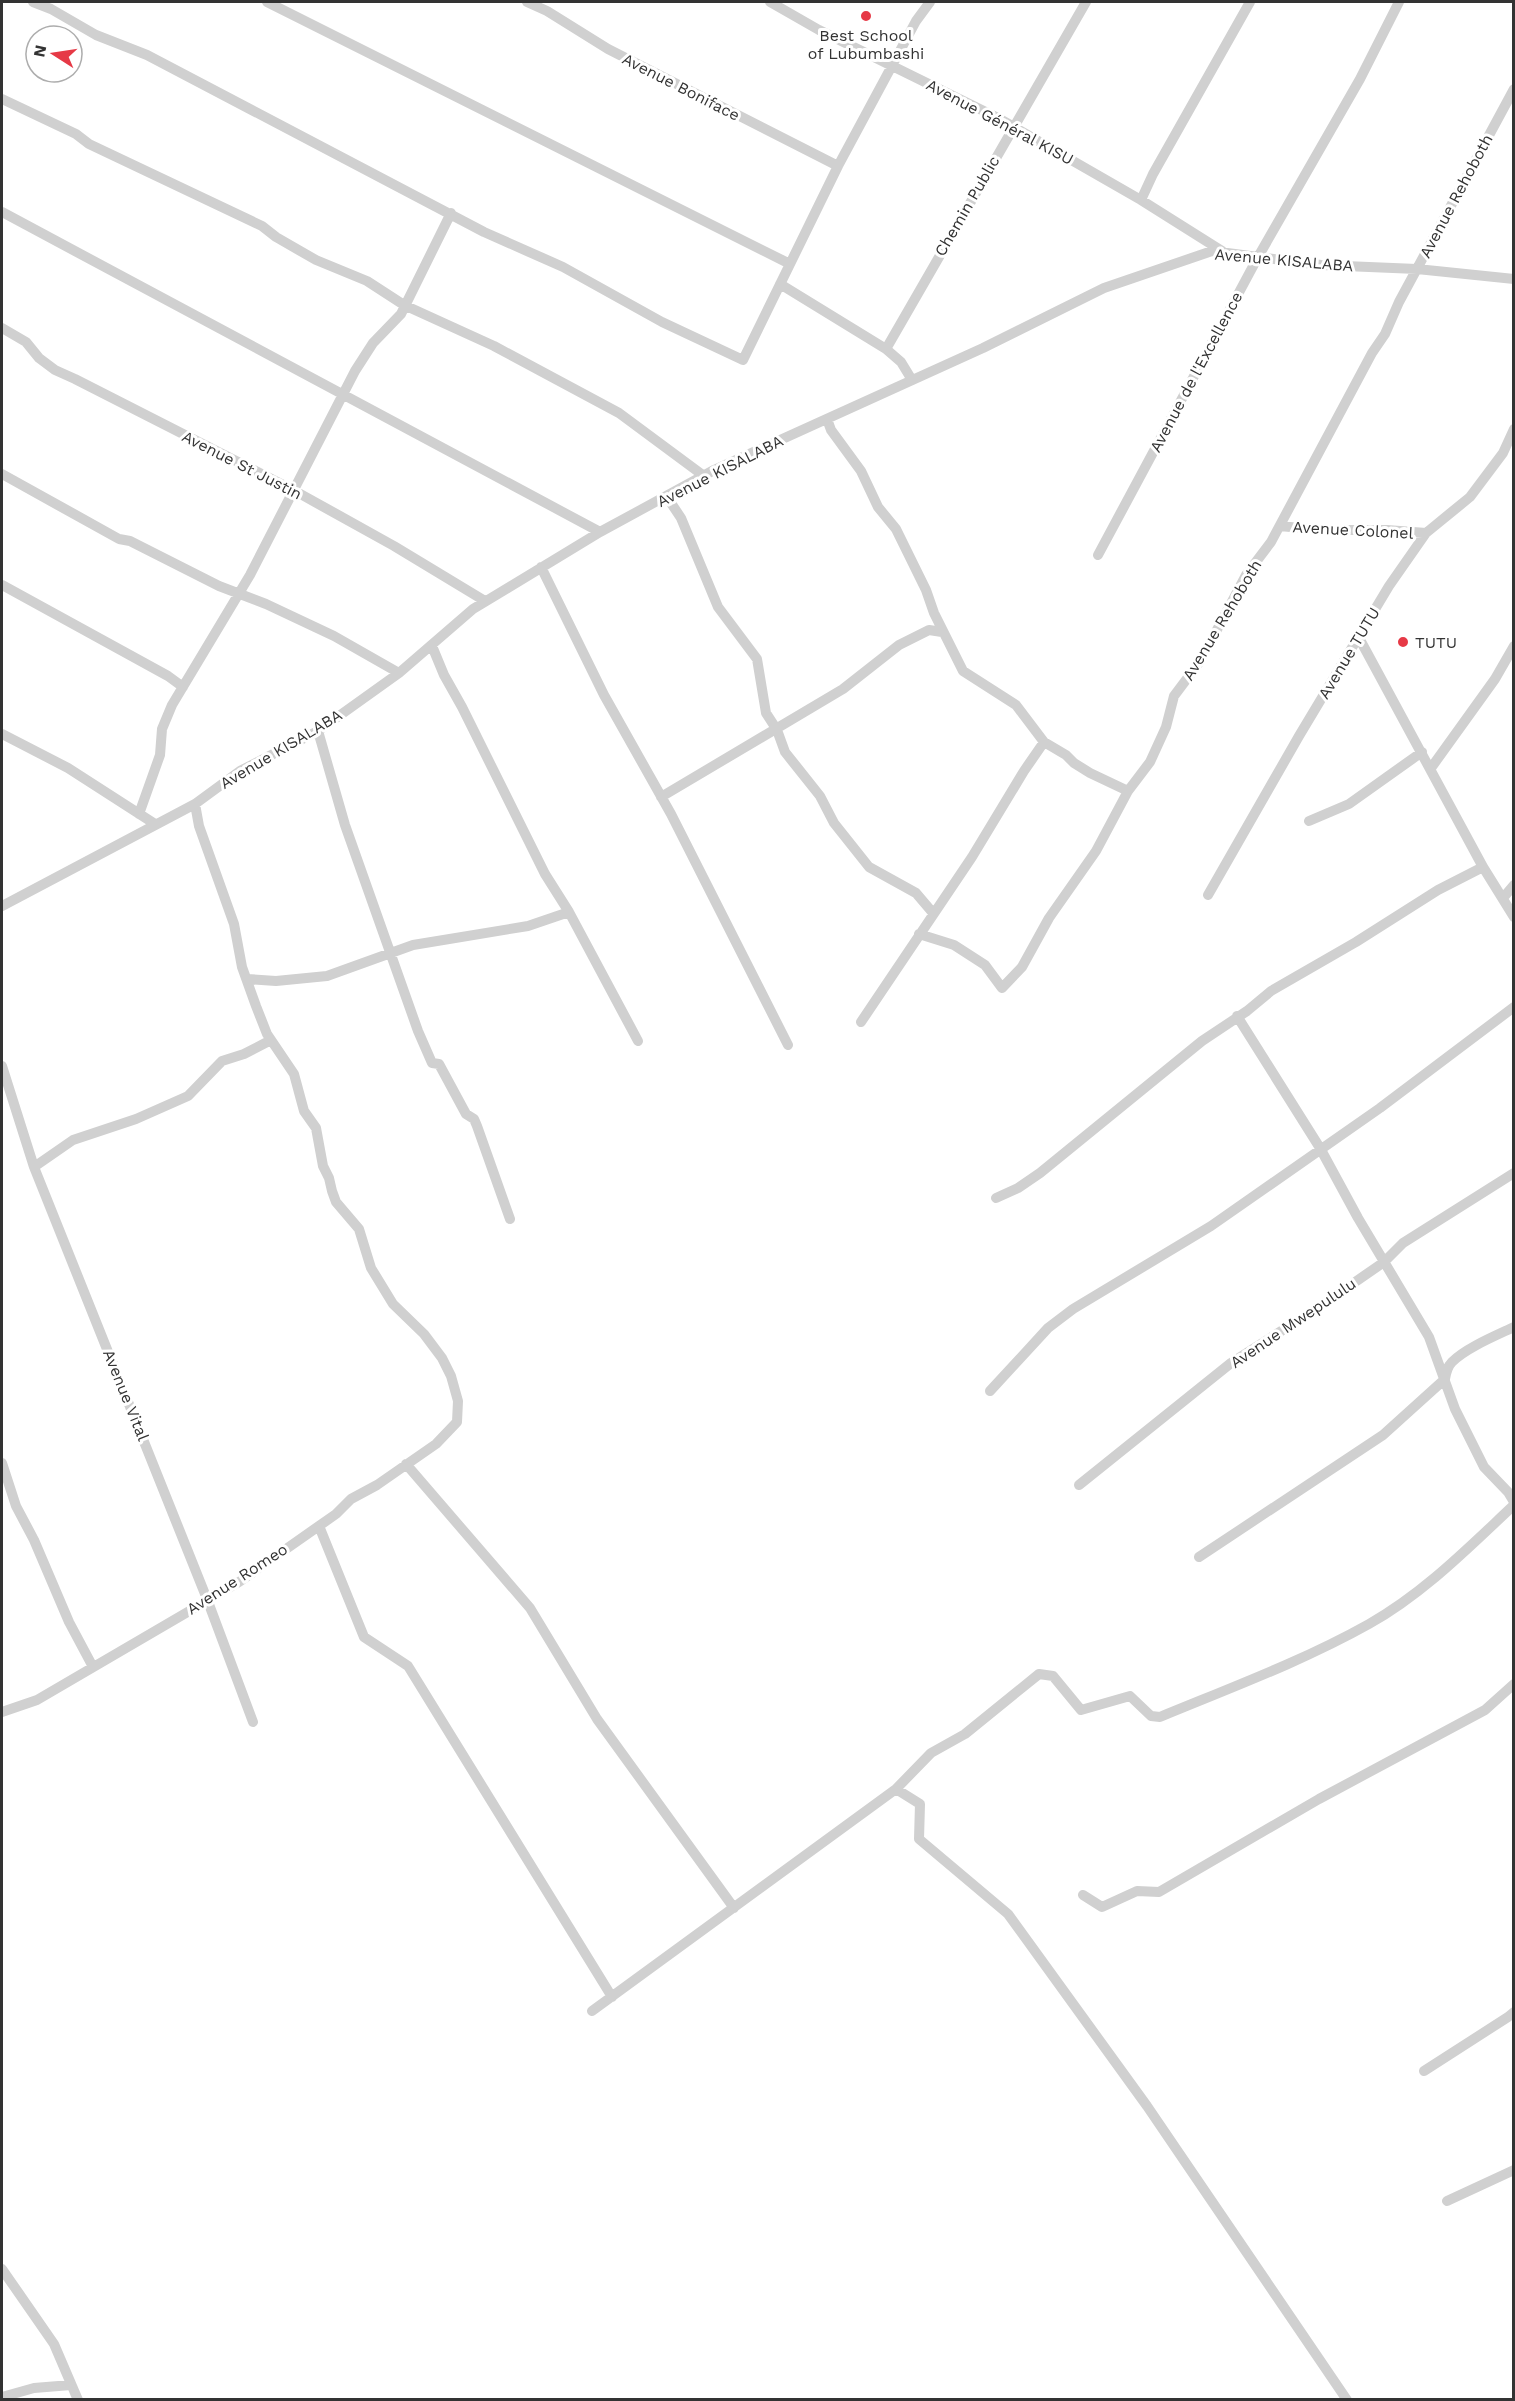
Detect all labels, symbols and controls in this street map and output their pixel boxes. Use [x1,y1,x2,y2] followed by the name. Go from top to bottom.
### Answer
[859,9,873,23] marker: Best School of Lubumbashi
[24,24,84,84] north arrow
[808,26,924,63] place label: Best School of Lubumbashi
[29,43,50,59] text: N
[619,49,743,125] street label: Avenue Boniface
[923,75,1077,169] street label: Avenue Général KISU
[1415,131,1497,261] street label: Avenue Rehoboth
[931,152,1003,260] street label: Chemin Public
[1214,244,1354,276] street label: Avenue KISALABA
[1146,289,1246,455] street label: Avenue de l'Excellence
[179,427,305,503] street label: Avenue St Justin
[654,431,787,511] street label: Avenue KISALABA
[1292,517,1414,543] street label: Avenue Colonel
[1179,556,1265,684] street label: Avenue Rehoboth
[1314,604,1384,702] street label: Avenue TUTU
[1415,633,1457,652] place label: TUTU
[1396,635,1410,649] marker: TUTU
[217,705,346,793] street label: Avenue KISALABA
[1227,1274,1359,1372] street label: Avenue Mwepululu
[99,1347,153,1444] street label: Avenue Vital
[183,1539,291,1619] street label: Avenue Romeo

